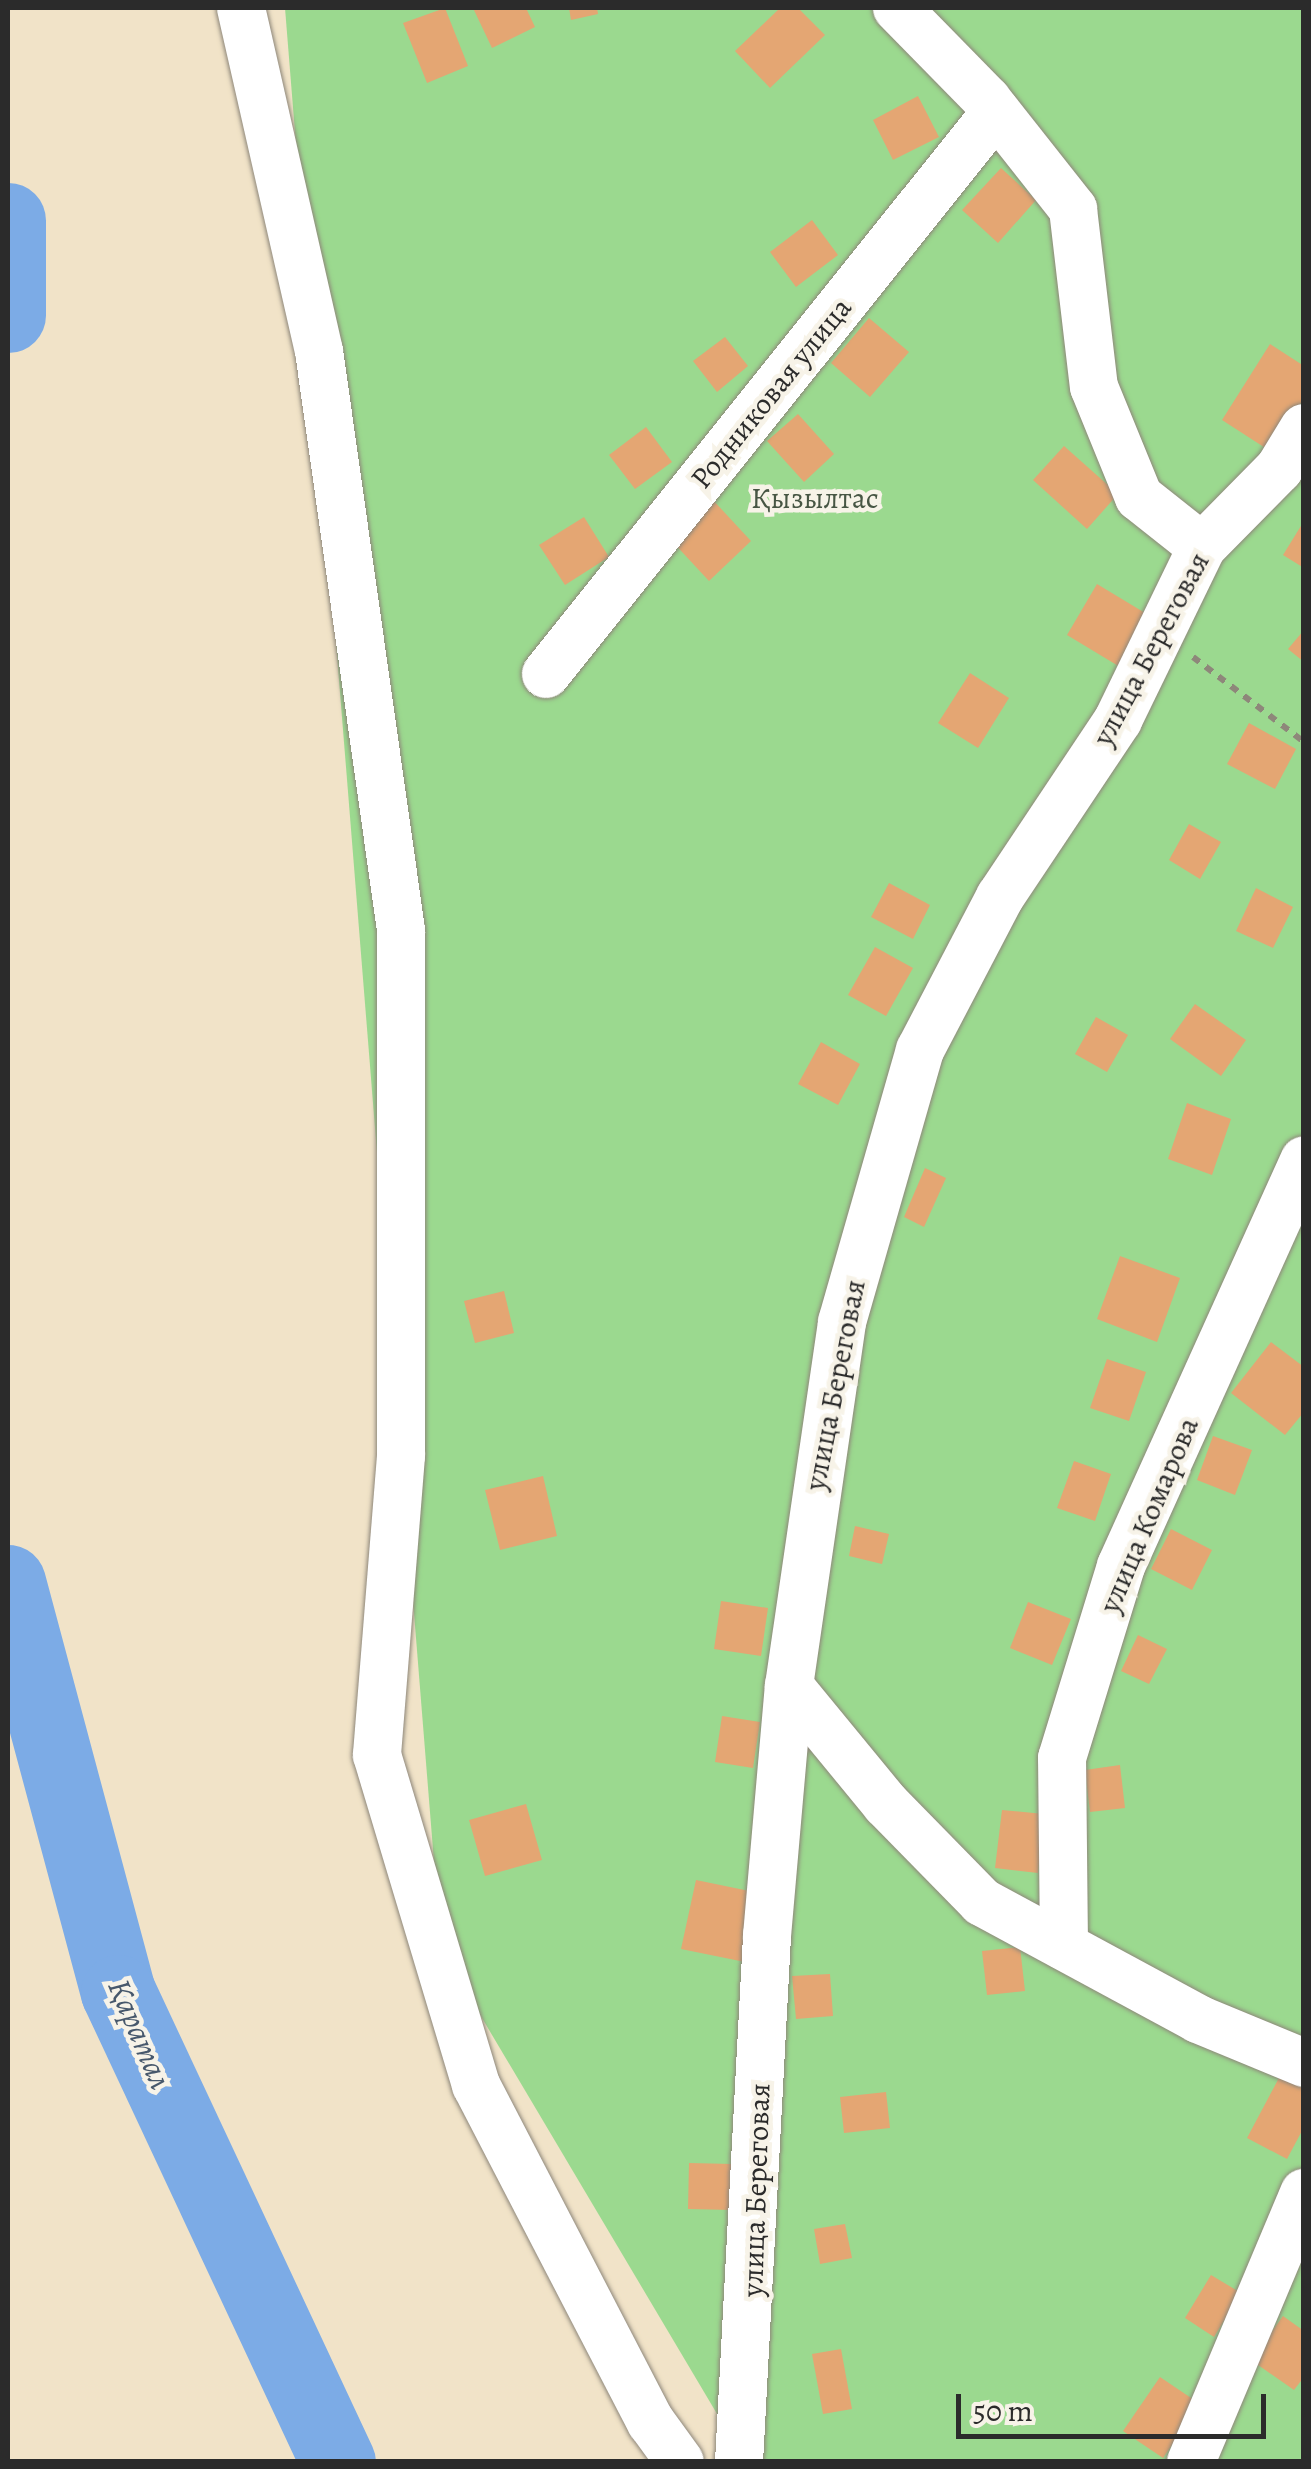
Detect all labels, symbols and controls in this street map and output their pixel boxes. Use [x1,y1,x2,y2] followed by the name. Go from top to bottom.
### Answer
[683,290,859,496] street label: Родниковая улица
[751,480,879,516] park label: Қызылтас
[1085,546,1217,752] street label: улица Береговая
[797,1277,873,1493] street label: улица Береговая
[1092,1412,1206,1618] street label: улица Комарова
[100,1974,180,2094] water label: Қаратал
[734,2083,778,2297] street label: улица Береговая
[961,2374,1271,2436] scale bar
[973,2391,1033,2431] text: 50 m

